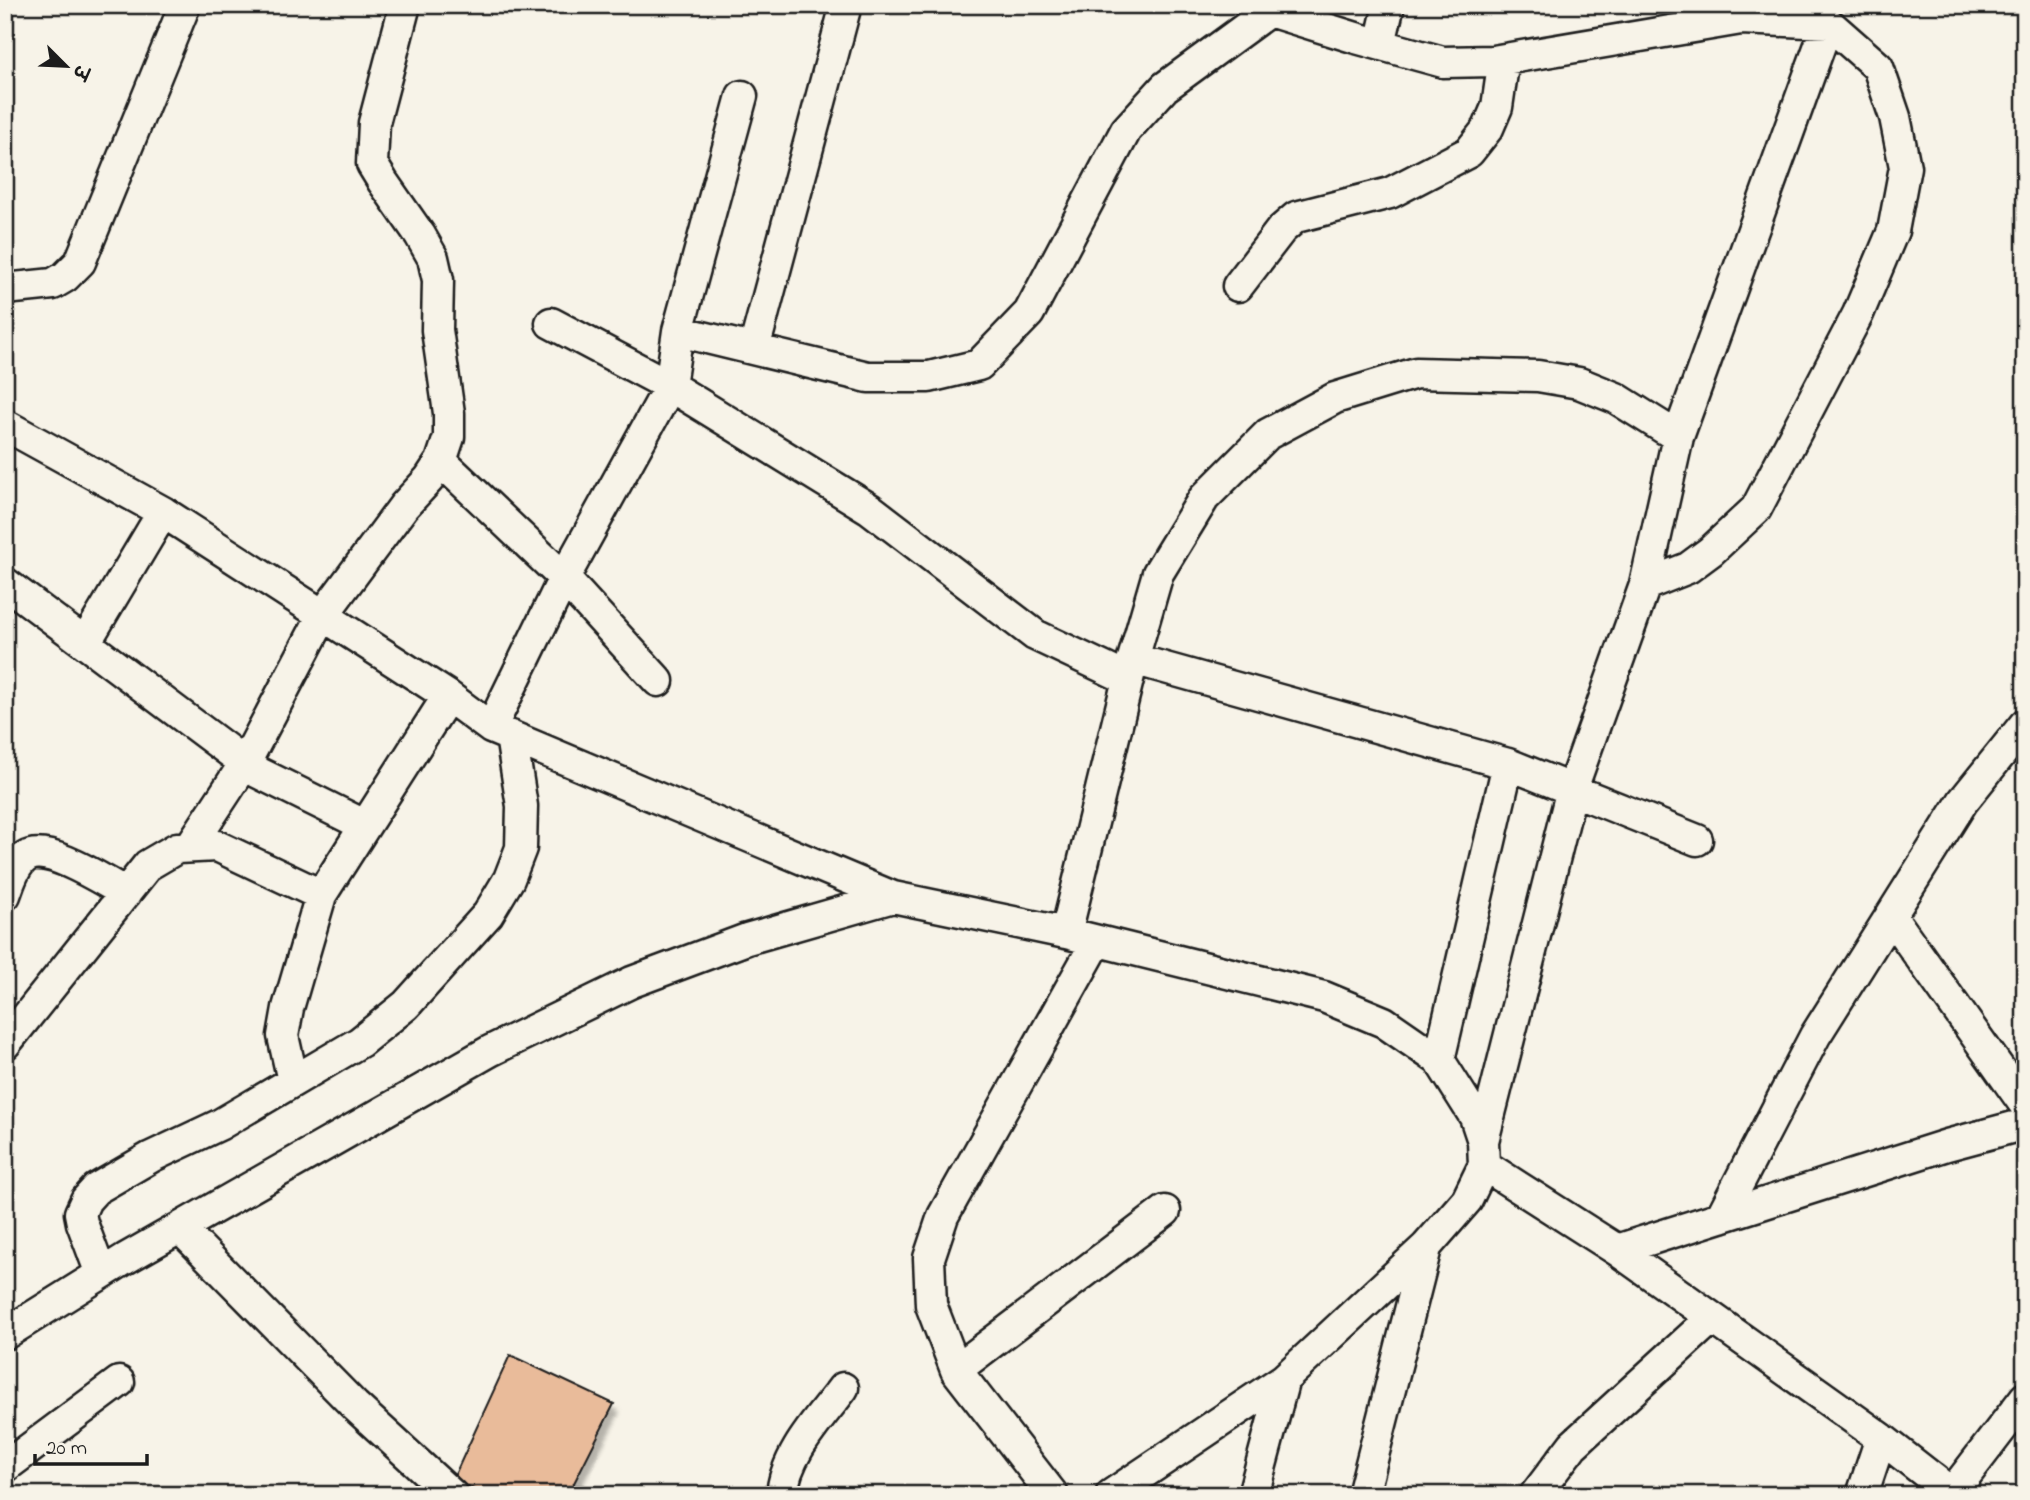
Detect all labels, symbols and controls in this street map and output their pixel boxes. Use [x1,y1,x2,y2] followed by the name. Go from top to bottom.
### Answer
[32,32,102,102] north arrow
[63,59,95,85] text: उ
[35,1423,147,1467] scale bar
[46,1434,87,1464] text: 20 m

